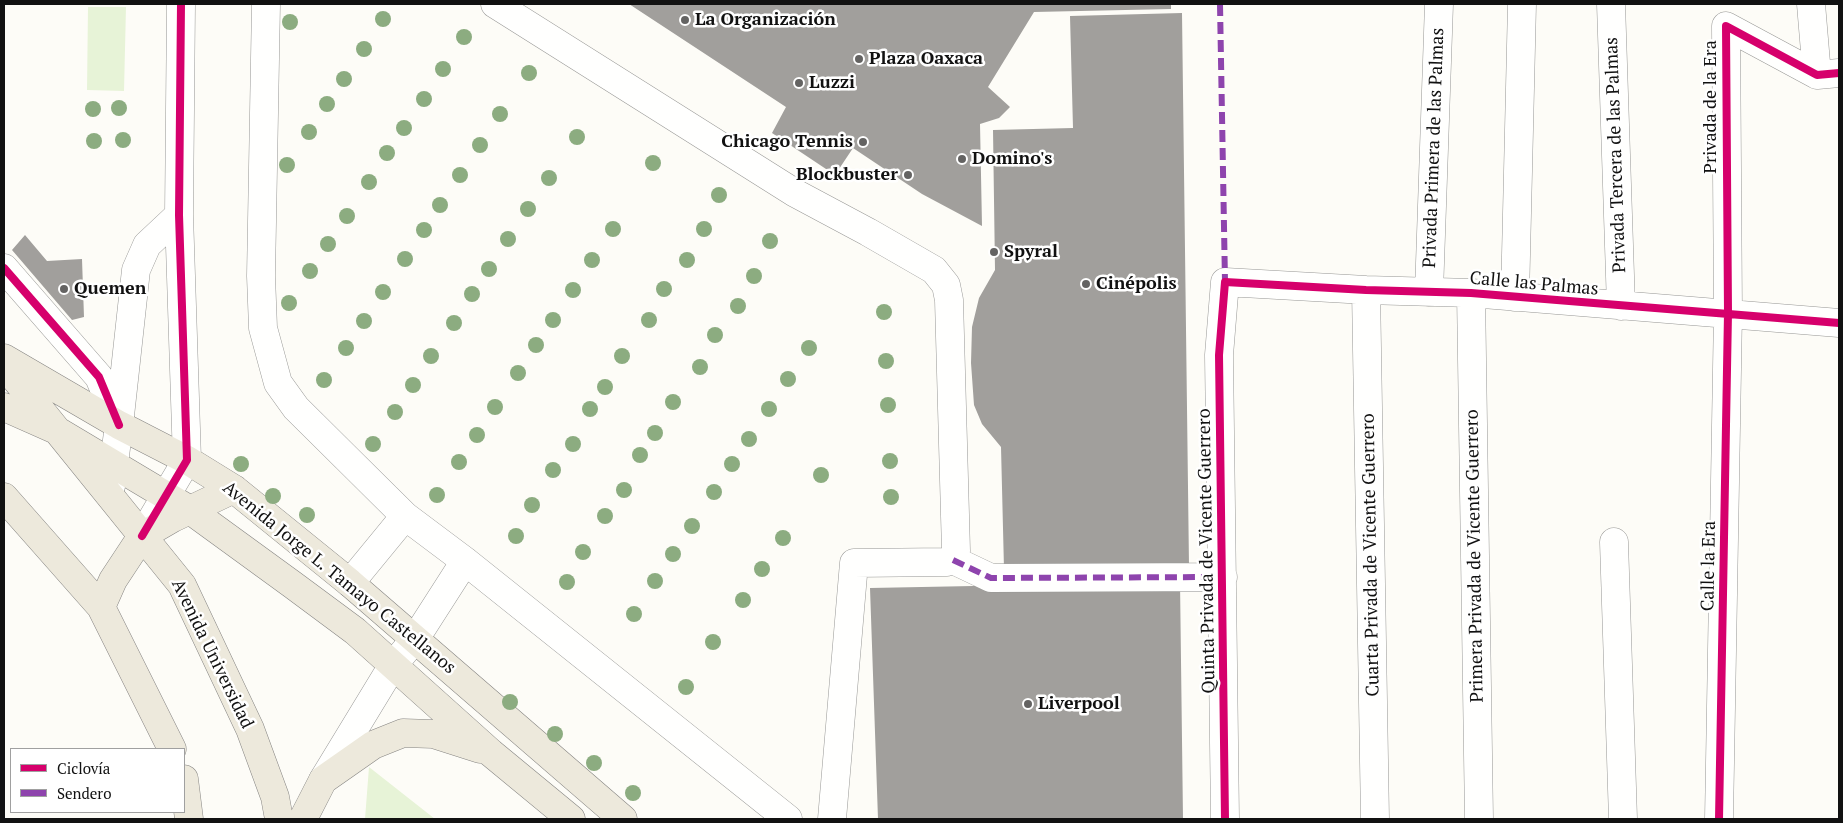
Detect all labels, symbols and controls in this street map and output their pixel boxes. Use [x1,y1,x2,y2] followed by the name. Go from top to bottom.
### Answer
[695,9,836,31] place label: La Organización
[679,14,691,26] marker: La Organización
[1419,27,1449,269] street label: Privada Primera de las Palmas
[1601,37,1631,273] street label: Privada Tercera de las Palmas
[1700,40,1722,174] street label: Privada de la Era
[869,48,983,70] place label: Plaza Oaxaca
[853,53,865,65] marker: Plaza Oaxaca
[809,72,855,94] place label: Luzzi
[793,77,805,89] marker: Luzzi
[721,131,853,153] place label: Chicago Tennis
[857,136,869,148] marker: Chicago Tennis
[972,148,1052,170] place label: Domino's
[956,153,968,165] marker: Domino's
[796,164,898,186] place label: Blockbuster
[902,169,914,181] marker: Blockbuster
[1004,241,1058,263] place label: Spyral
[988,246,1000,258] marker: Spyral
[1469,268,1599,300] street label: Calle las Palmas
[1096,273,1177,295] place label: Cinépolis
[74,278,146,300] place label: Quemen
[1080,278,1092,290] marker: Cinépolis
[58,283,70,295] marker: Quemen
[1194,408,1220,694] street label: Quinta Privada de Vicente Guerrero
[1462,409,1488,703] street label: Primera Privada de Vicente Guerrero
[1358,413,1384,697] street label: Cuarta Privada de Vicente Guerrero
[218,477,460,679] street label: Avenida Jorge L. Tamayo Castellanos
[1697,521,1721,611] street label: Calle la Era
[166,576,258,732] street label: Avenida Universidad
[1038,693,1120,715] place label: Liverpool
[1022,698,1034,710] marker: Liverpool
[10,748,185,813] legend
[57,758,110,778] text: Ciclovía
[57,783,111,803] text: Sendero

